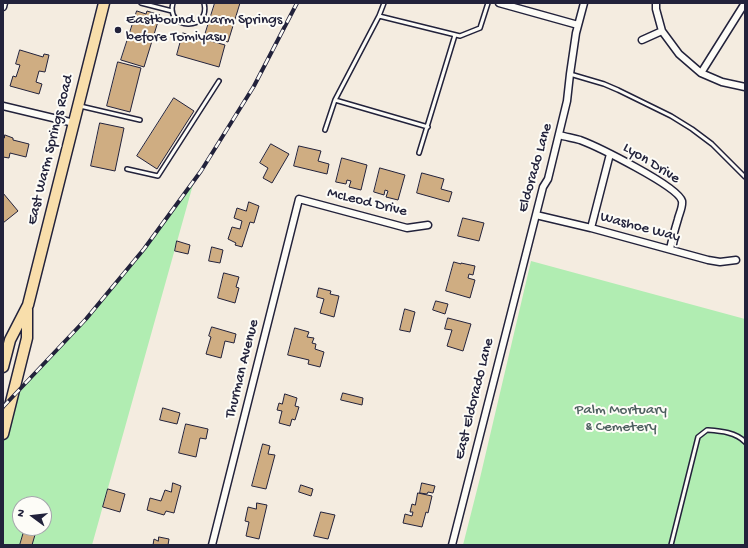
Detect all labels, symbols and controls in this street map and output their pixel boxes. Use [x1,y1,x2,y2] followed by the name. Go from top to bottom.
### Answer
[126,12,282,47] place label: Eastbound Warm Springs before Tomiyasu
[113,25,123,35] marker: Eastbound Warm Springs before Tomiyasu
[24,73,78,227] street label: East Warm Springs Road
[515,121,557,215] street label: Eldorado Lane
[619,139,683,189] street label: Lyon Drive
[325,184,409,222] street label: McLeod Drive
[598,209,682,247] street label: Washoe Way
[222,318,264,420] street label: Thurman Avenue
[451,336,499,462] street label: East Eldorado Lane
[575,402,667,437] park label: Palm Mortuary & Cemetery
[12,496,52,536] north arrow
[15,508,28,518] text: N

